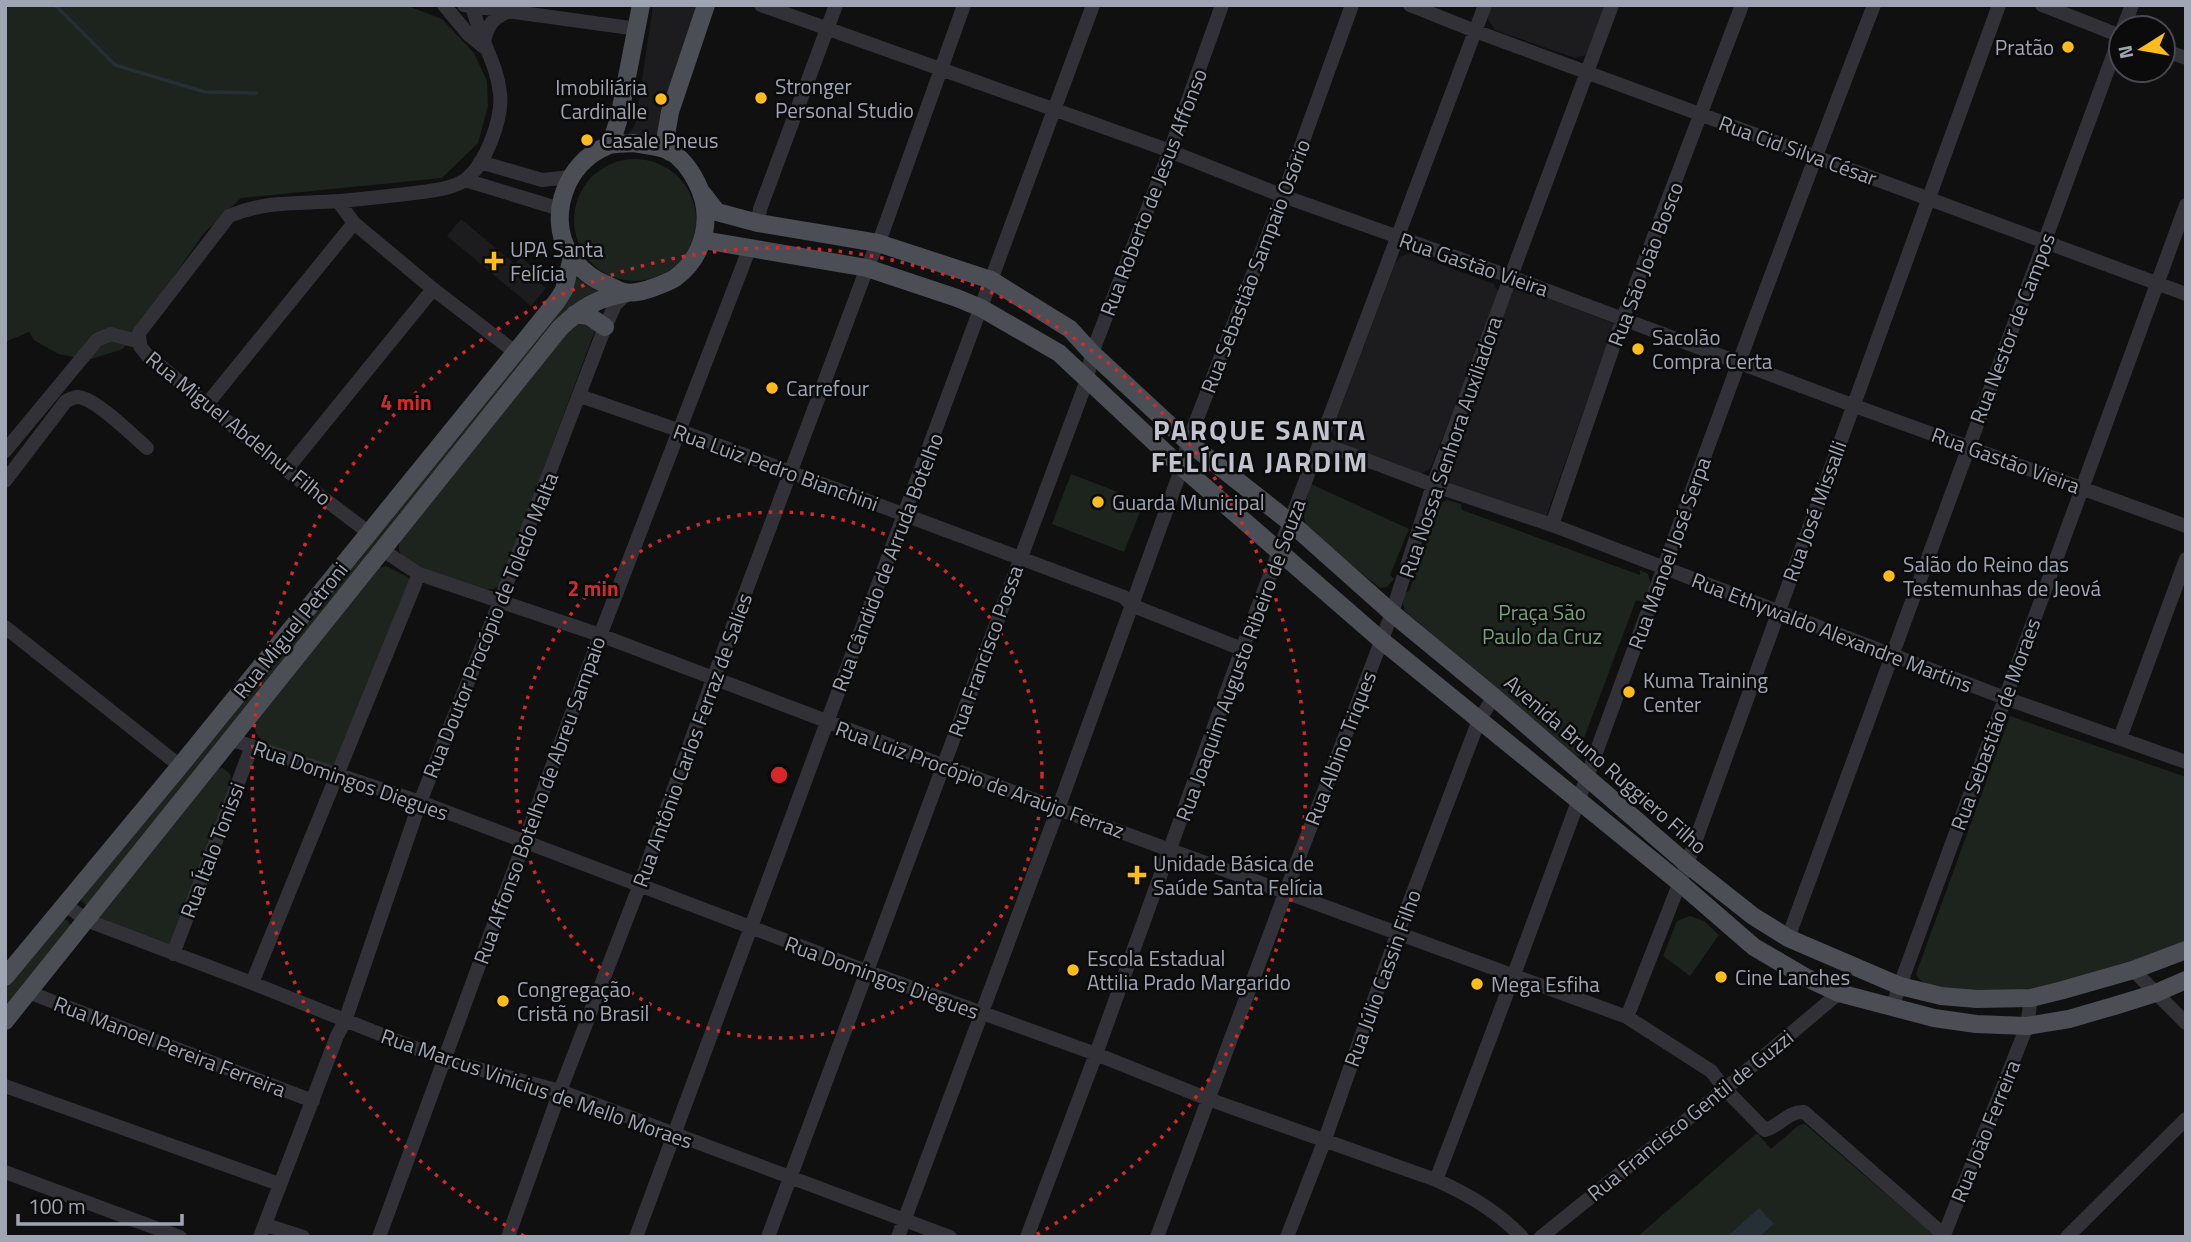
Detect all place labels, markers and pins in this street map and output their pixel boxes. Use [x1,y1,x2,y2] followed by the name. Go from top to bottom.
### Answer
[1995,31,2054,63] place label: Pratão
[2060,39,2076,55] marker: Pratão
[775,70,914,126] place label: Stronger Personal Studio
[555,71,647,127] place label: Imobiliária Cardinalle
[753,90,769,106] marker: Stronger Personal Studio
[653,91,669,107] marker: Imobiliária Cardinalle
[601,124,719,156] place label: Casale Pneus
[579,132,595,148] marker: Casale Pneus
[510,233,604,289] place label: UPA Santa Felícia
[484,251,504,271] marker: UPA Santa Felícia
[1652,321,1773,377] place label: Sacolão Compra Certa
[1630,341,1646,357] marker: Sacolão Compra Certa
[786,372,869,404] place label: Carrefour
[764,380,780,396] marker: Carrefour
[1112,486,1265,518] place label: Guarda Municipal
[1090,494,1106,510] marker: Guarda Municipal
[1903,548,2101,604] place label: Salão do Reino das Testemunhas de Jeová
[1881,568,1897,584] marker: Salão do Reino das Testemunhas de Jeová
[1643,664,1768,720] place label: Kuma Training Center
[1621,684,1637,700] marker: Kuma Training Center
[767,763,791,787] centre of rings
[1153,847,1323,903] place label: Unidade Básica de Saúde Santa Felícia
[1127,865,1147,885] marker: Unidade Básica de Saúde Santa Felícia
[1087,942,1291,998] place label: Escola Estadual Attilia Prado Margarido
[1735,961,1850,993] place label: Cine Lanches
[1065,962,1081,978] marker: Escola Estadual Attilia Prado Margarido
[1491,968,1600,1000] place label: Mega Esfiha
[1713,969,1729,985] marker: Cine Lanches
[517,973,649,1029] place label: Congregação Cristã no Brasil
[1469,976,1485,992] marker: Mega Esfiha
[495,993,511,1009] marker: Congregação Cristã no Brasil

